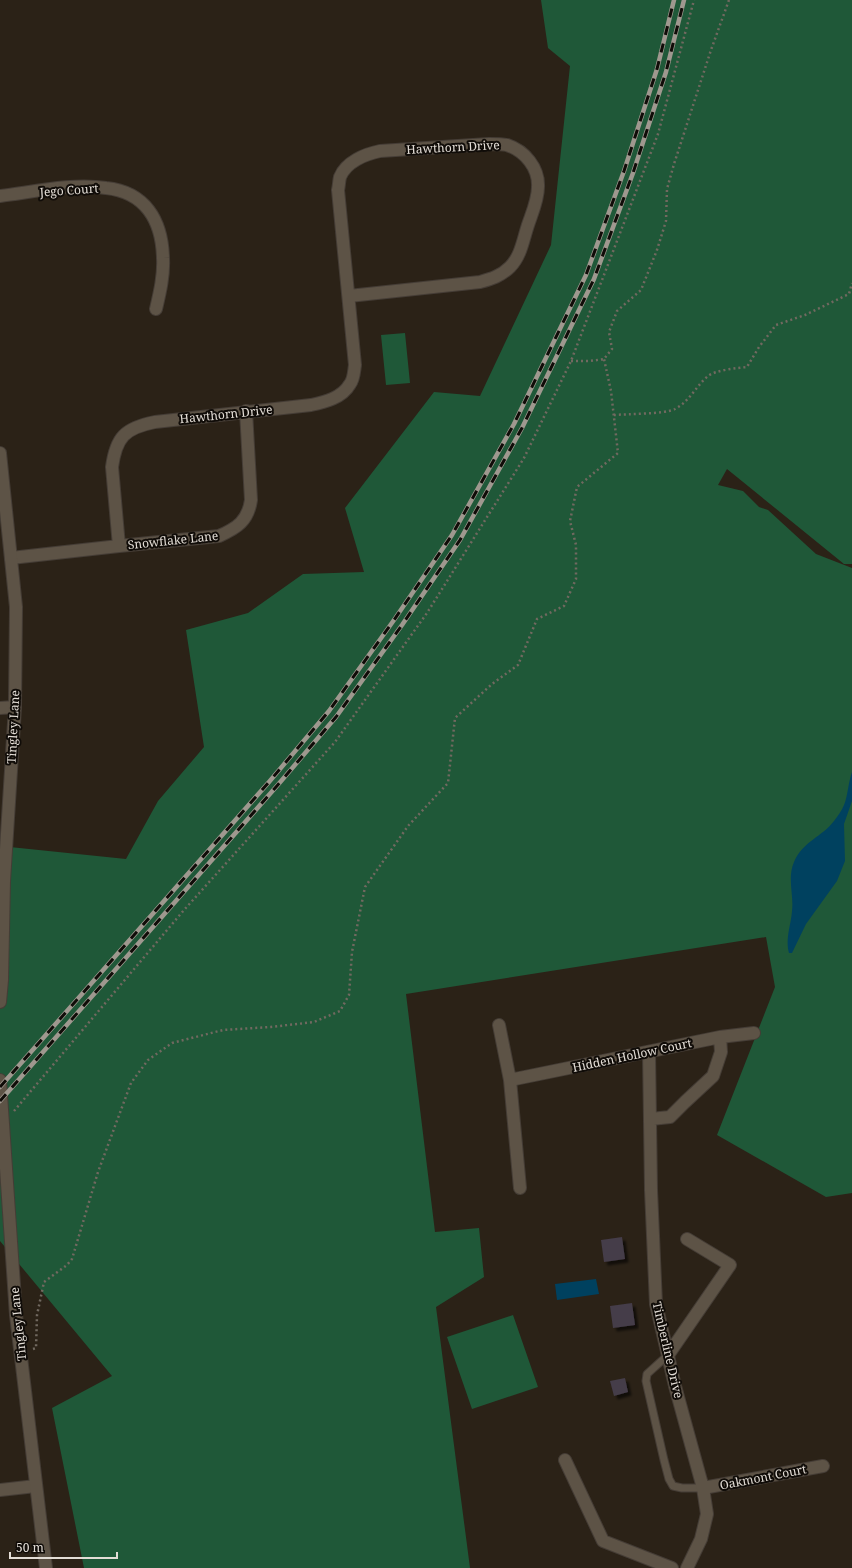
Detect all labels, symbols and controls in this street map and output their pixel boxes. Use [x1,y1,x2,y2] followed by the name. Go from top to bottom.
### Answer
[406,136,500,158] street label: Hawthorn Drive
[38,179,99,201] street label: Jego Court
[179,401,273,427] street label: Hawthorn Drive
[127,527,219,553] street label: Snowflake Lane
[3,690,23,764] street label: Tingley Lane
[571,1034,693,1076] street label: Hidden Hollow Court
[6,1286,30,1362] street label: Tingley Lane
[649,1300,687,1400] street label: Timberline Drive
[718,1460,808,1494] street label: Oakmont Court
[10,1534,117,1560] scale bar
[16,1539,44,1556] text: 50 m

